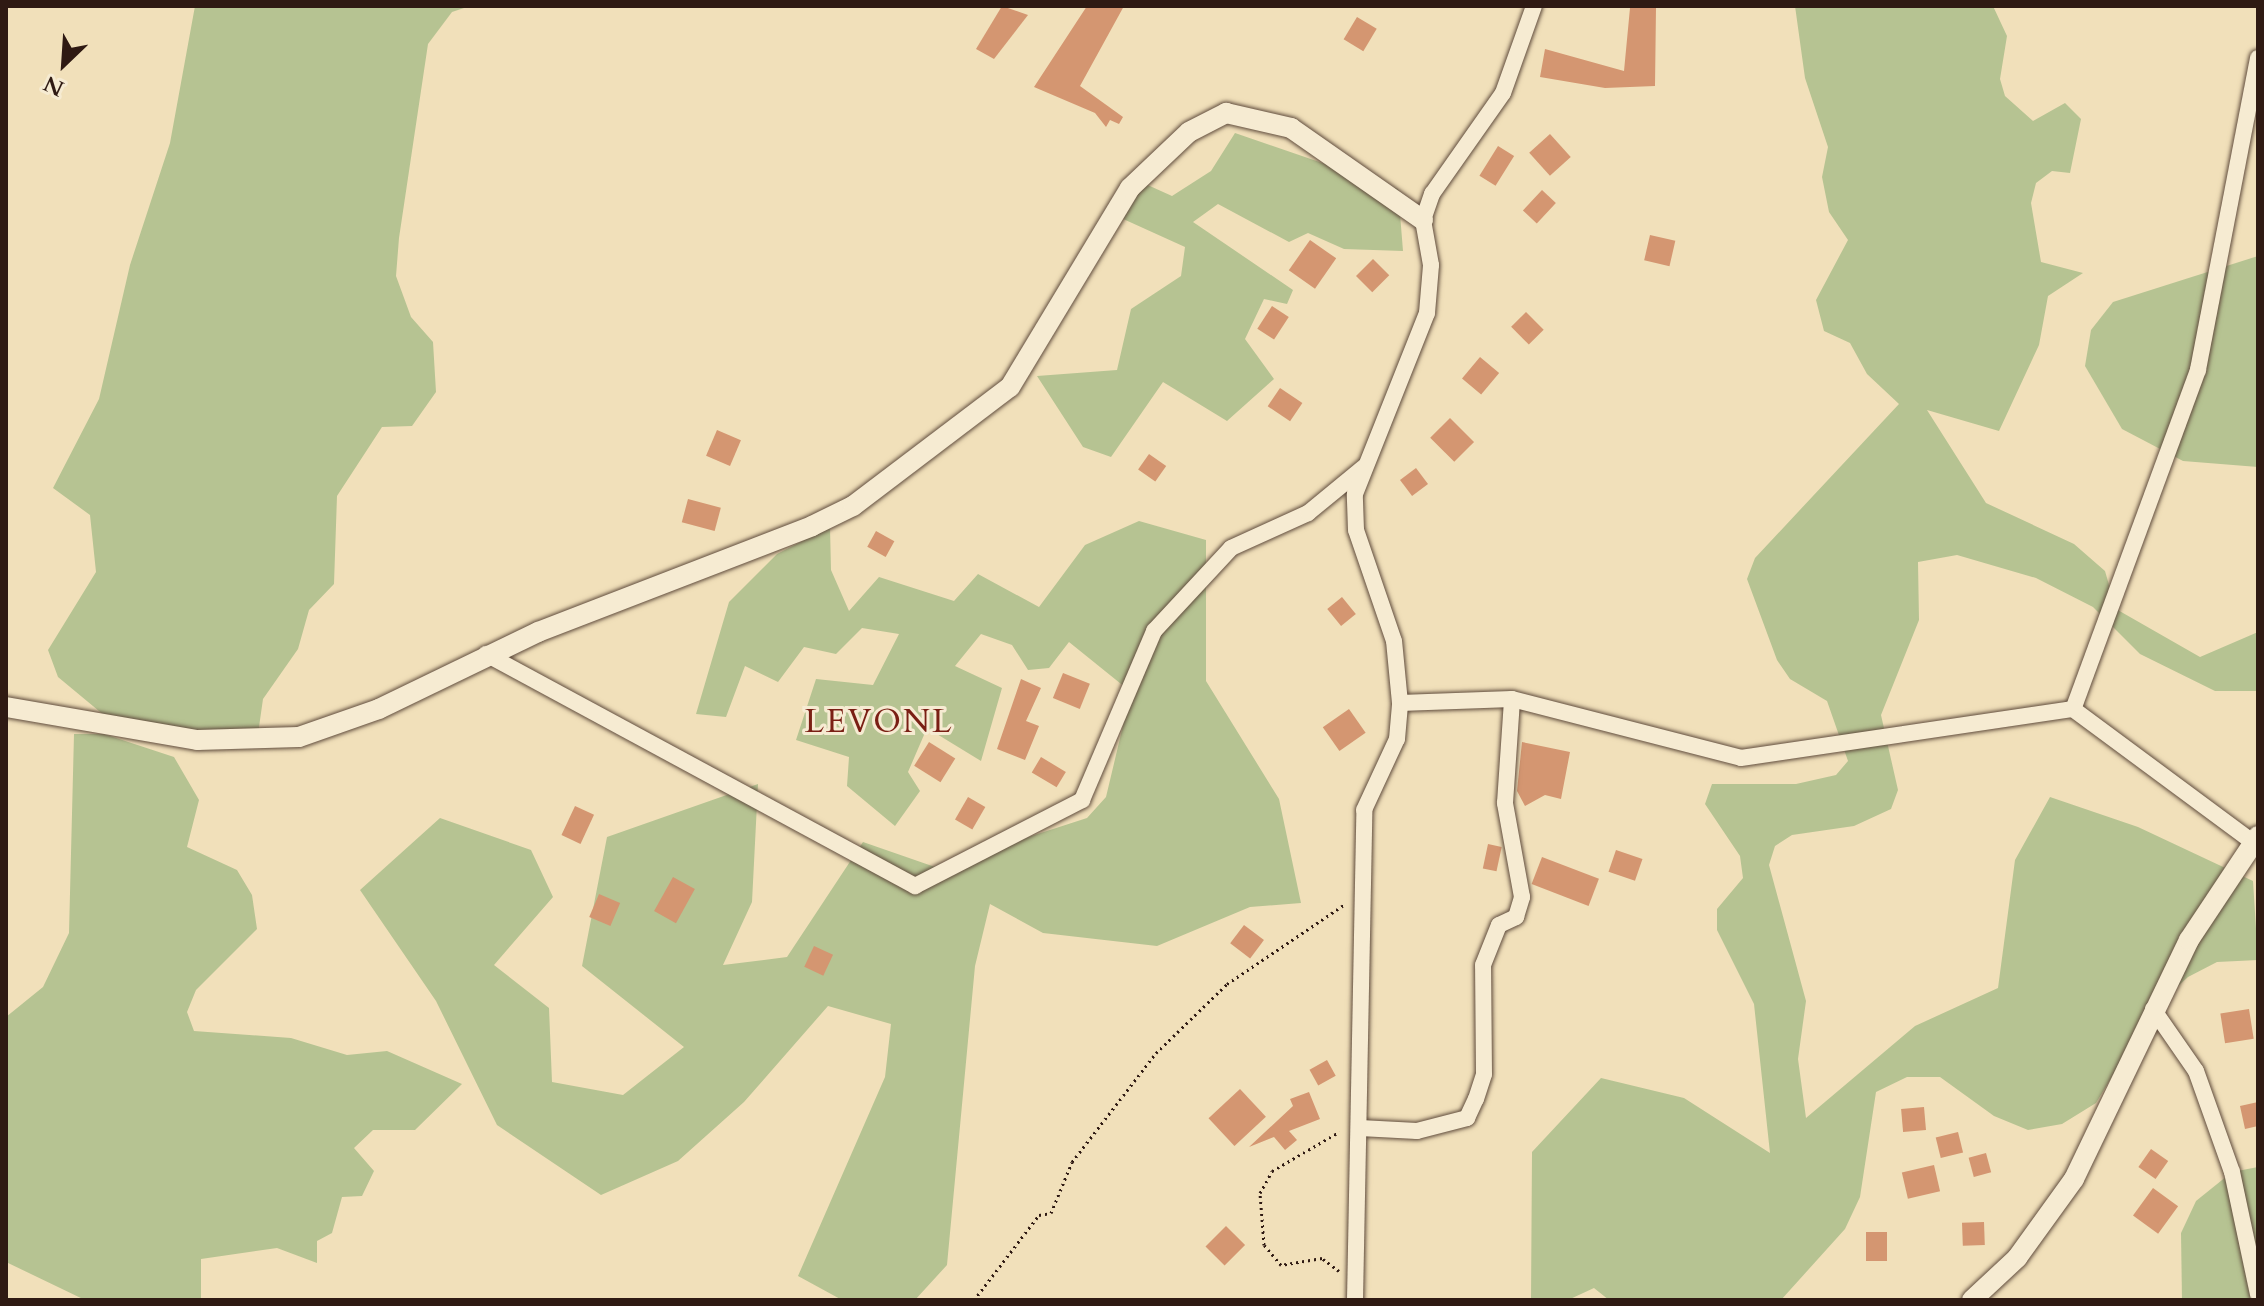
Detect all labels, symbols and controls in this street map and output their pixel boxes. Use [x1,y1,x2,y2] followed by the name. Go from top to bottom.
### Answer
[24,24,104,104] north arrow
[39,68,69,103] text: N
[805,703,953,741] district label: LEVONL

